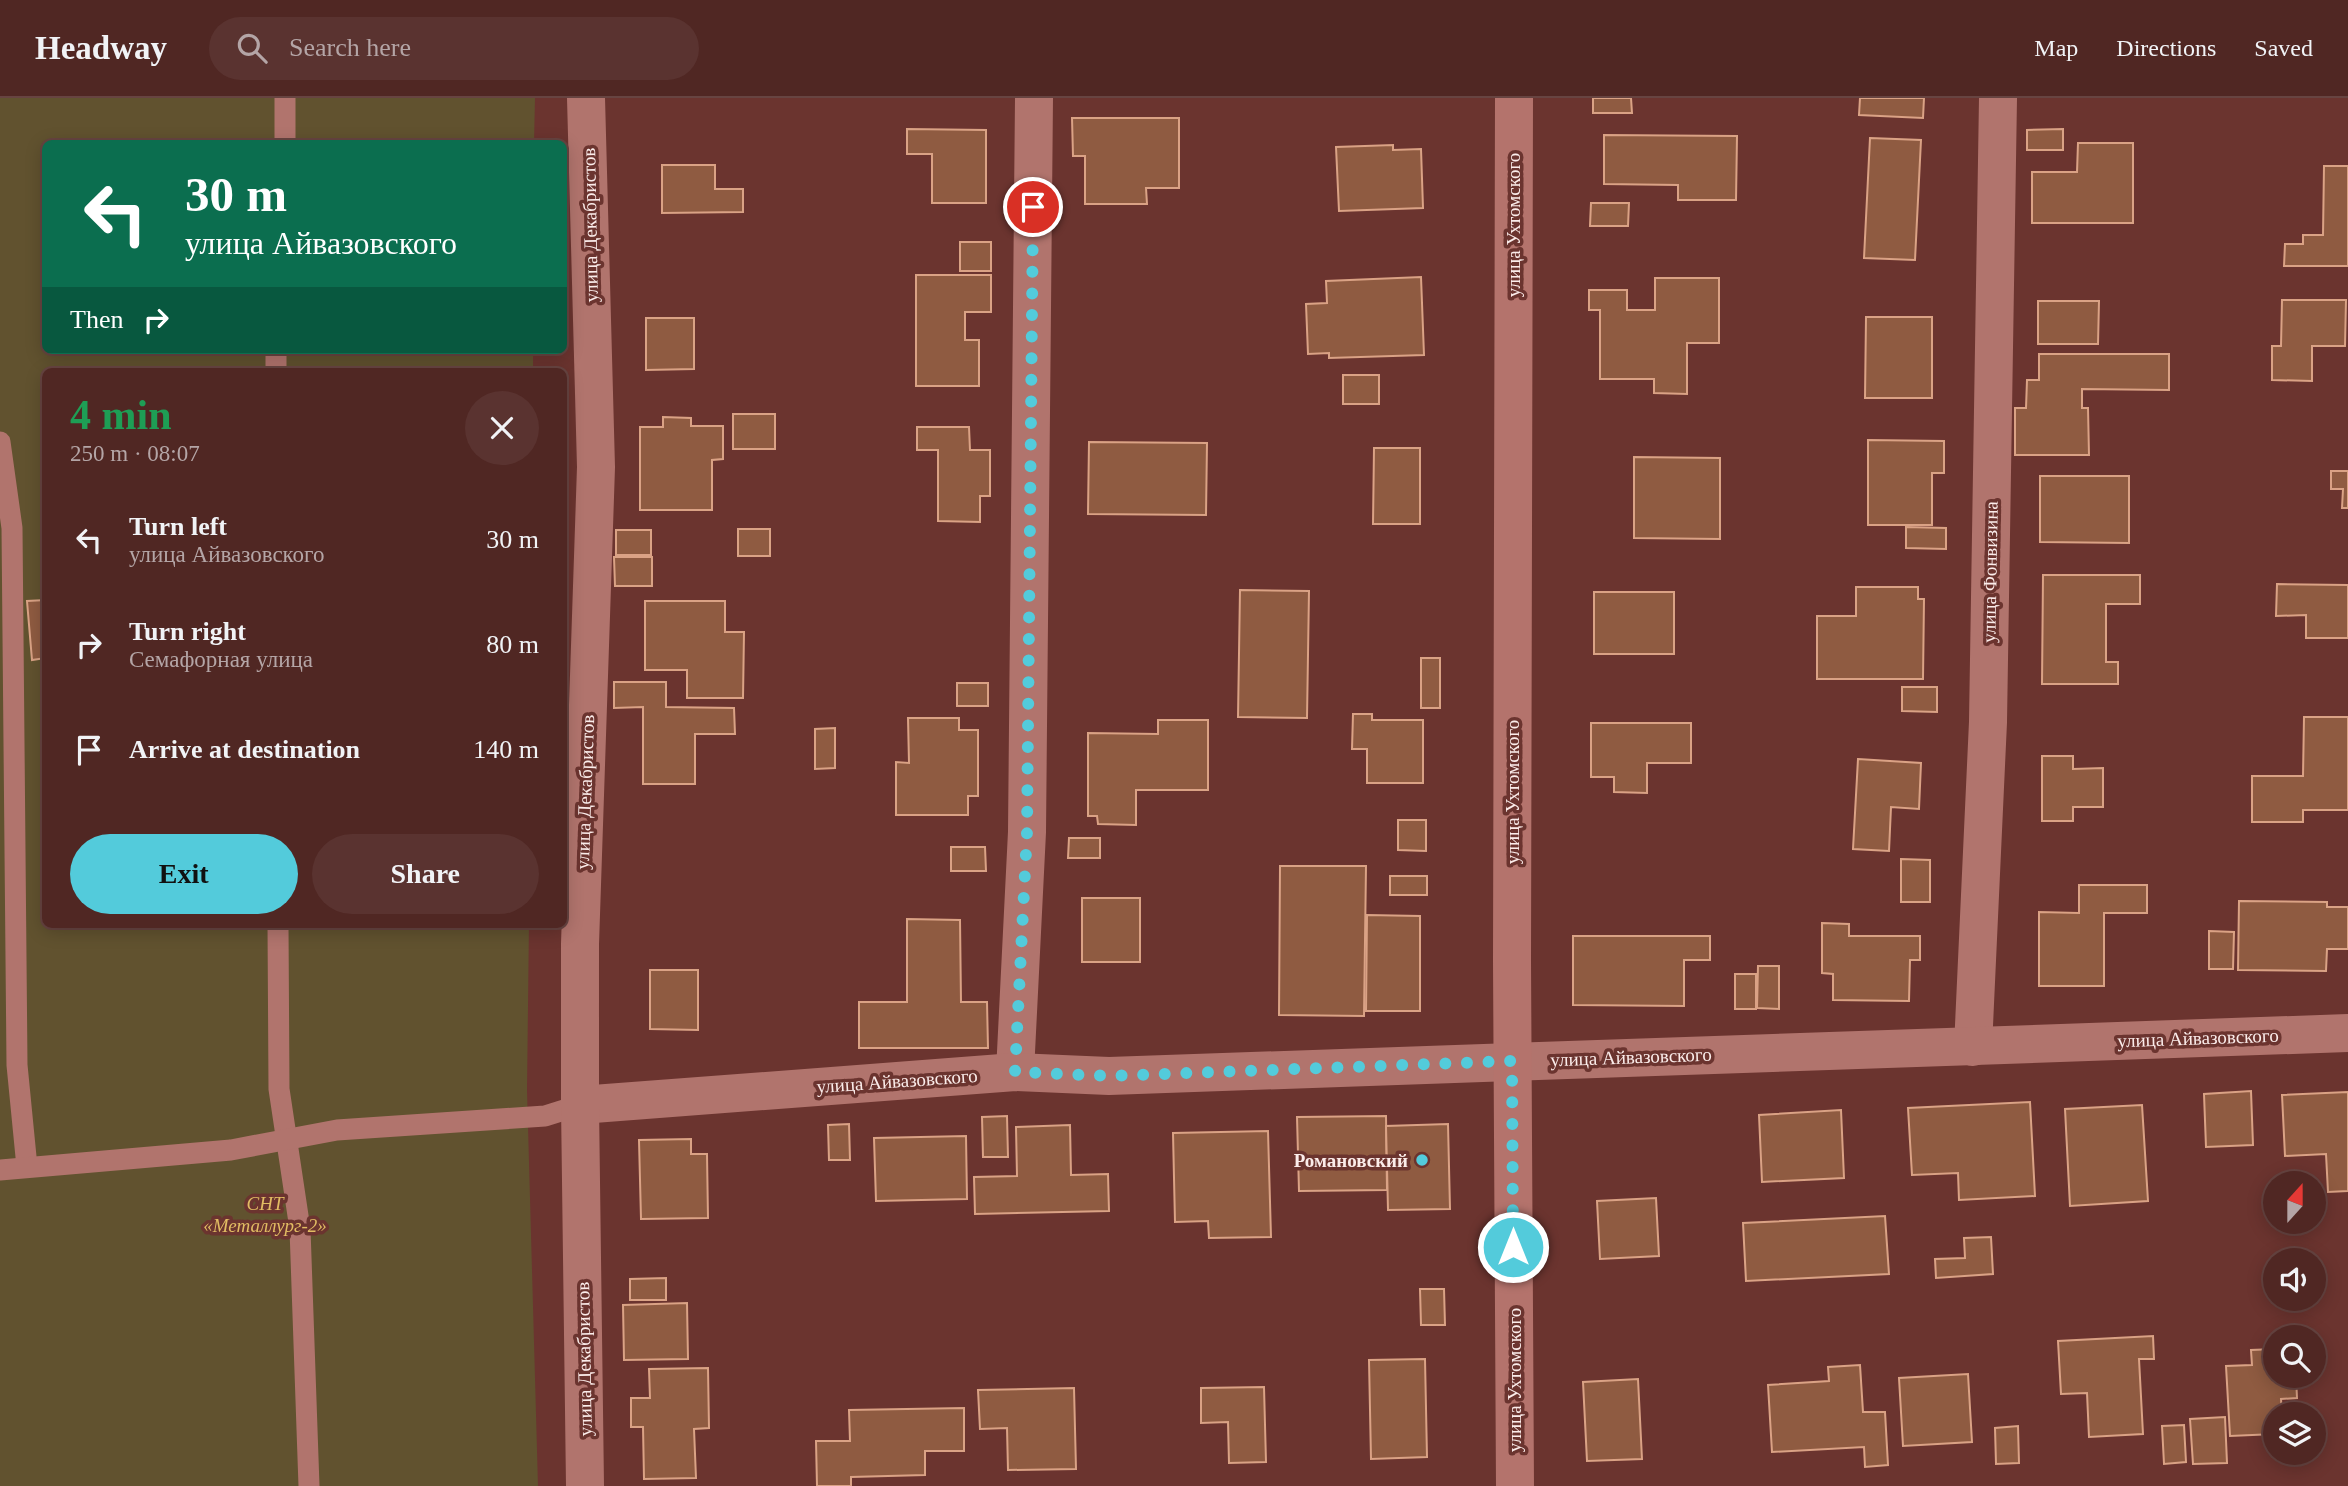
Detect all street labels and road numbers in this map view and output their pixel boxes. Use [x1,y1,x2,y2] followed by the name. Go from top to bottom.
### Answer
[578,147,602,303] street label: улица Декабристов
[1503,153,1524,297] street label: улица Ухтомского
[1978,500,2002,643] street label: улица Фонвизина
[572,714,598,870] street label: улица Декабристов
[1502,720,1523,864] street label: улица Ухтомского
[2117,1025,2279,1051] street label: улица Айвазовского
[1550,1044,1712,1070] street label: улица Айвазовского
[816,1065,978,1097] street label: улица Айвазовского
[572,1281,596,1437] street label: улица Декабристов
[1504,1308,1525,1452] street label: улица Ухтомского

